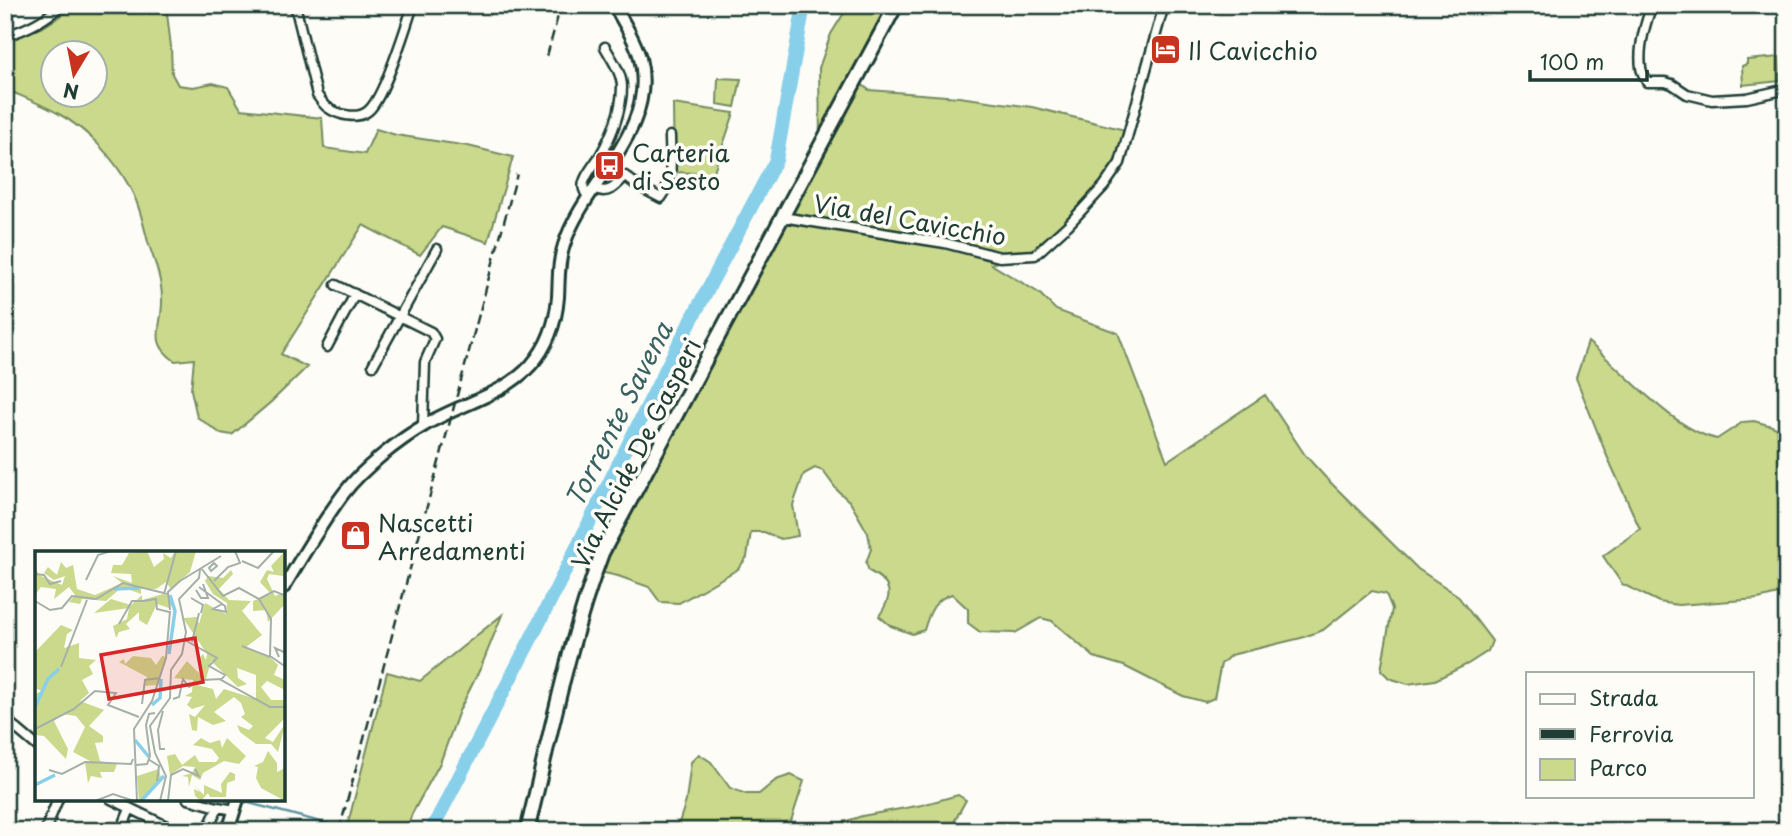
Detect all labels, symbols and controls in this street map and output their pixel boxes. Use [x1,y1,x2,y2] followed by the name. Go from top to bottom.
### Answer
[1188,32,1318,68] place label: Il Cavicchio
[1148,33,1182,67] hotel icon: Il Cavicchio
[38,38,108,108] north arrow
[1530,38,1647,82] scale bar
[1540,45,1604,77] text: 100 m
[61,77,81,107] text: N
[632,134,730,198] place label: Carteria di Sesto
[592,149,626,183] bus stop icon: Carteria di Sesto
[811,184,1009,254] street label: Via del Cavicchio
[554,314,682,513] water label: Torrente Savena
[561,331,709,575] street label: Via Alcide De Gasperi
[378,504,526,568] place label: Nascetti Arredamenti
[338,519,372,553] shop icon: Nascetti Arredamenti
[35,551,285,801] inset map
[1526,672,1754,798] legend
[1589,681,1659,713] text: Strada
[1589,717,1674,749] text: Ferrovia
[1589,751,1647,783] text: Parco

